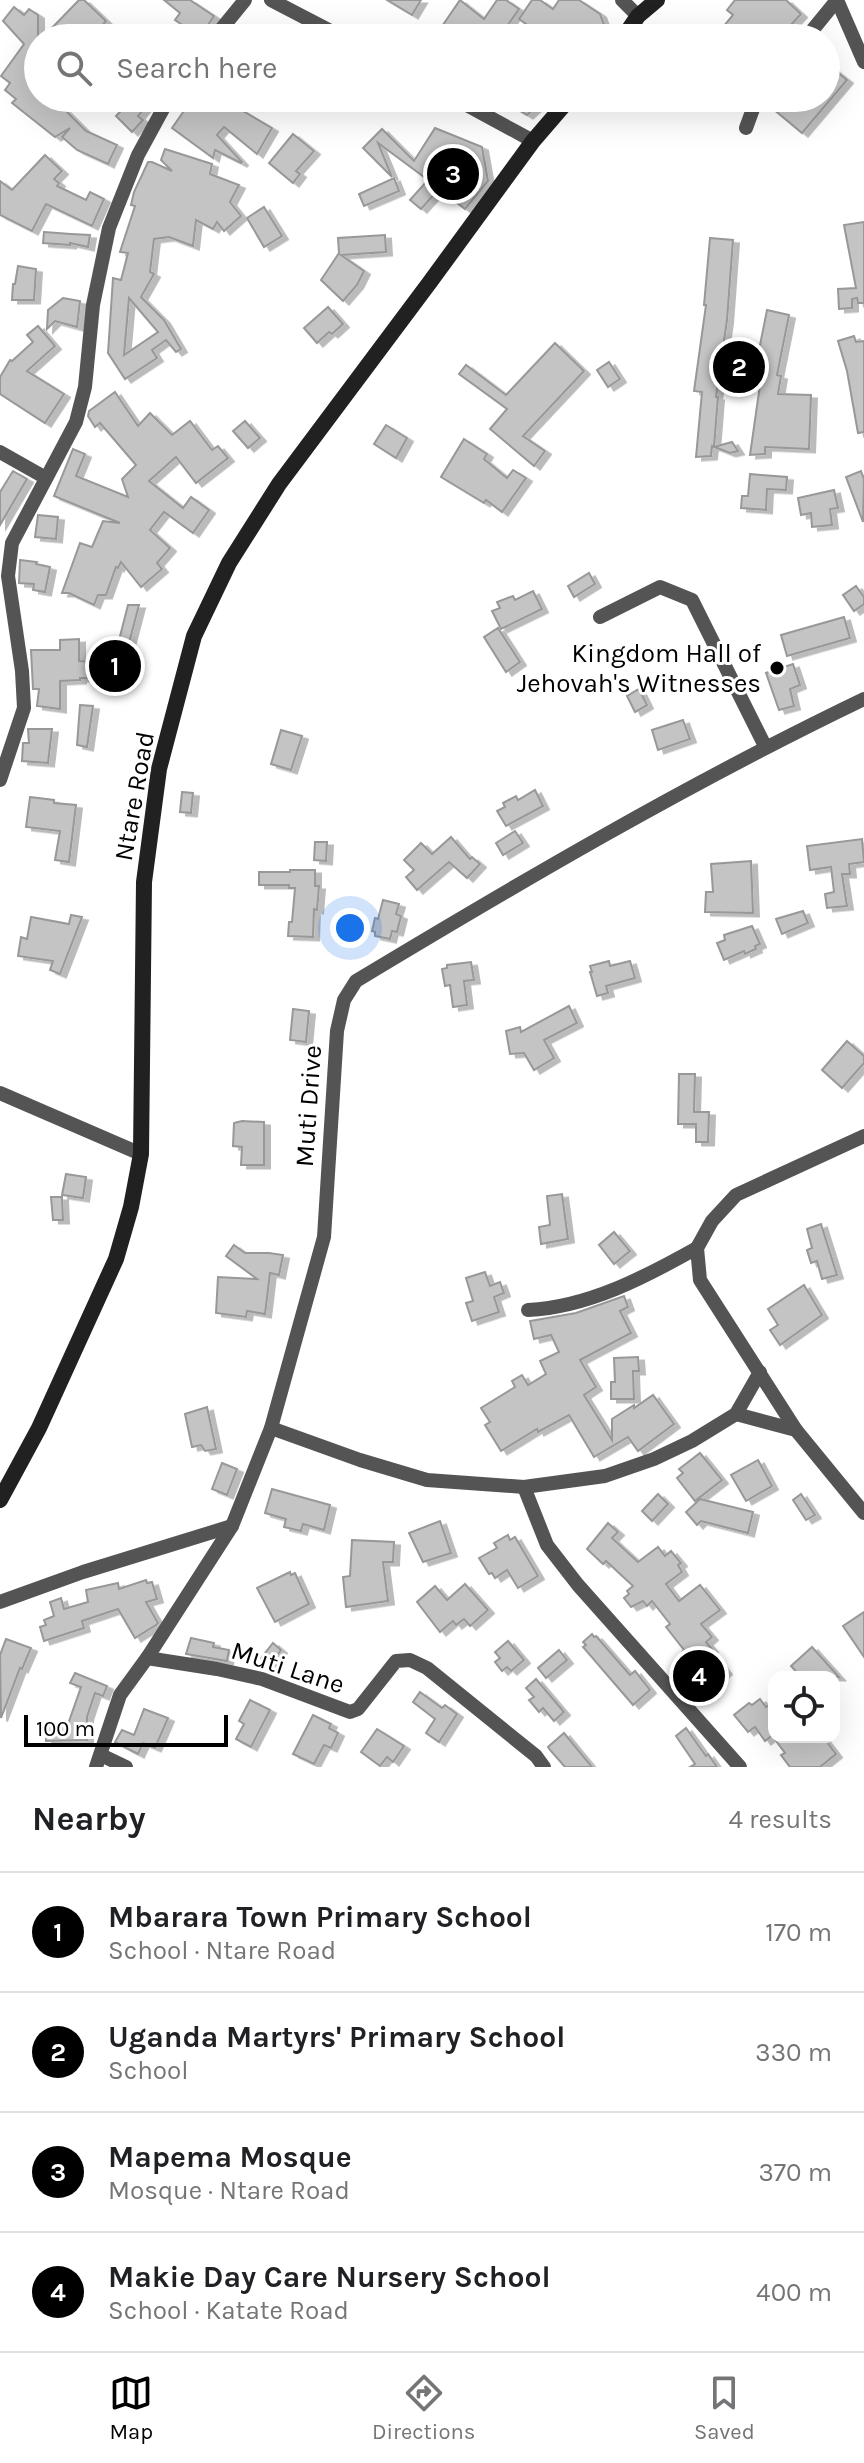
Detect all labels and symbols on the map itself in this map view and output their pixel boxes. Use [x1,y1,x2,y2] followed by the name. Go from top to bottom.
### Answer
[427,144,479,204] pin: 3
[713,337,765,397] pin: 2
[89,636,141,696] pin: 1
[517,638,762,699] place label: Kingdom Hall of Jehovah's Witnesses
[768,659,786,677] marker: Kingdom Hall of Jehovah's Witnesses
[108,729,161,863] street label: Ntare Road
[330,908,370,948] your location
[289,1044,328,1168] street label: Muti Drive
[227,1635,348,1700] street label: Muti Lane
[673,1646,725,1706] pin: 4
[24,1711,228,1747] scale bar

